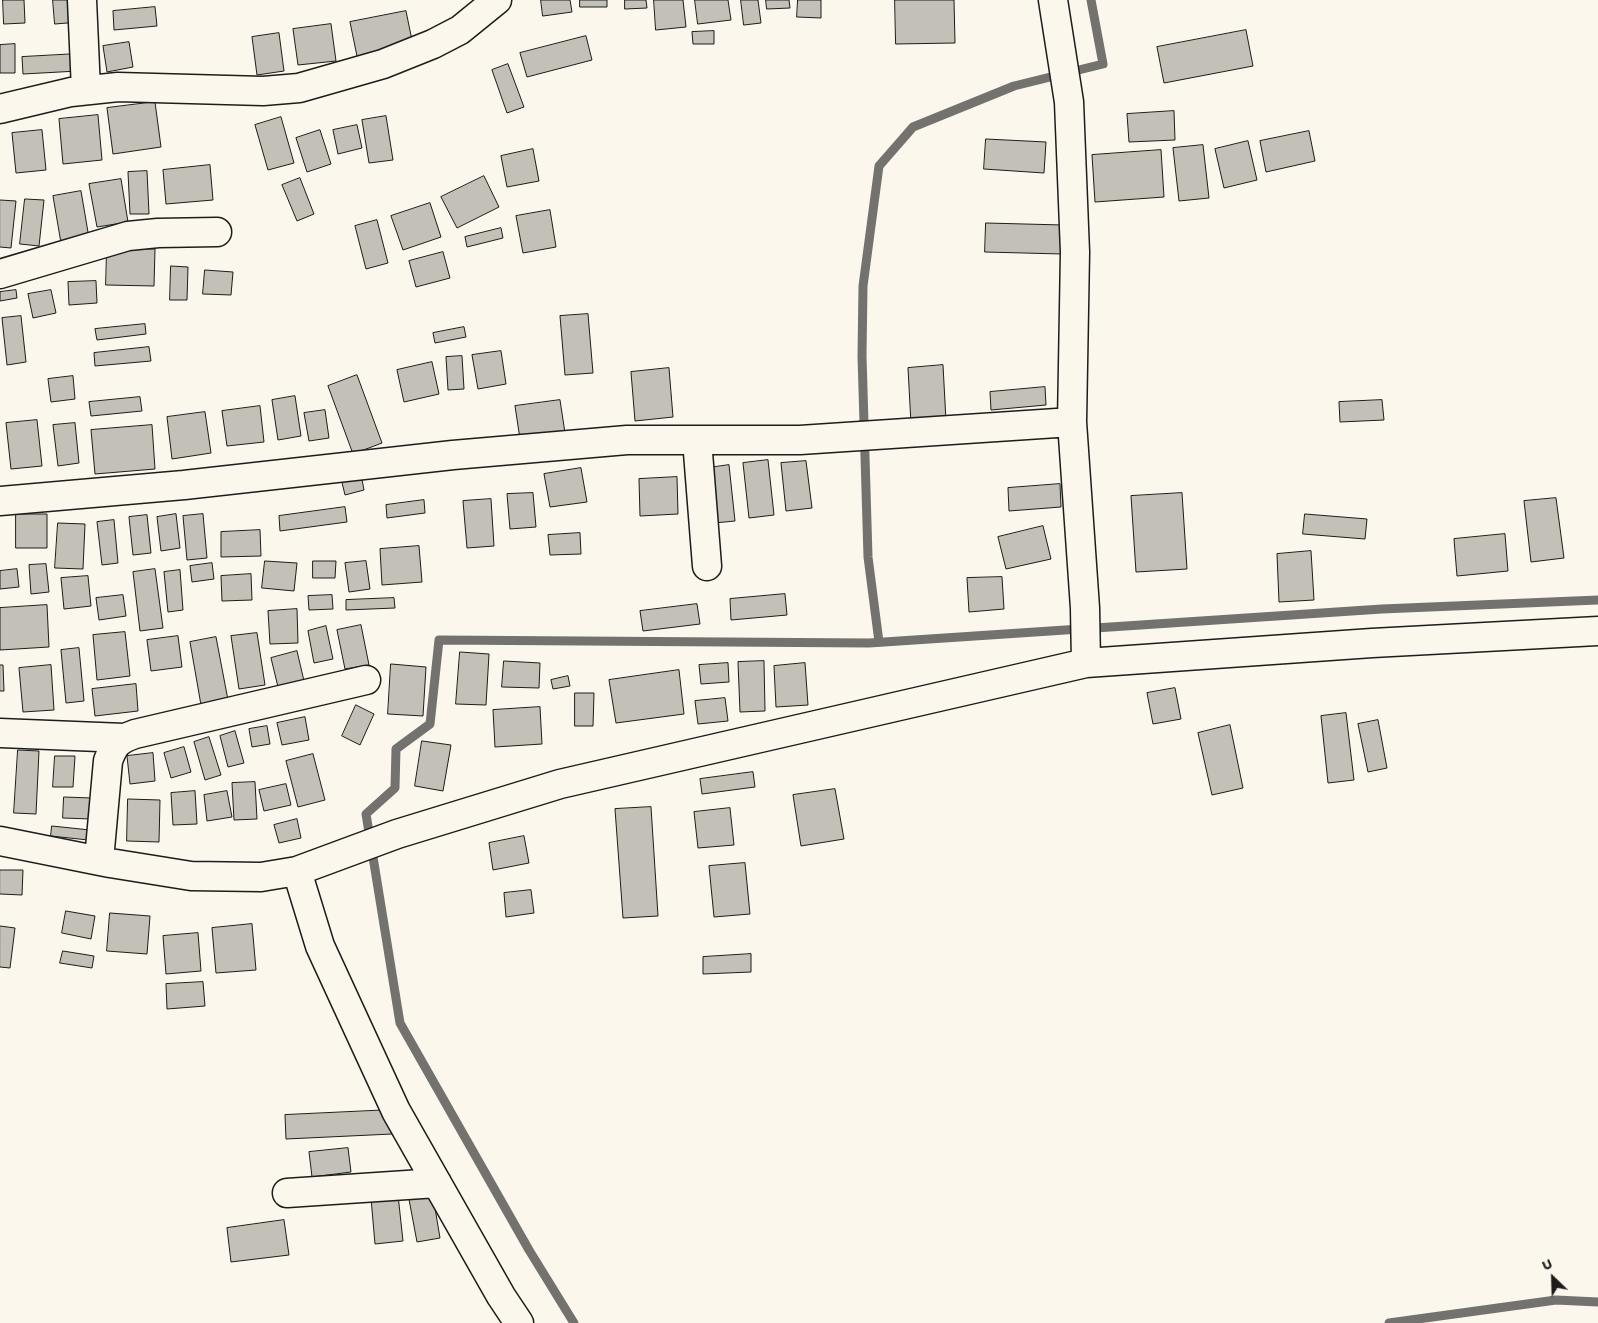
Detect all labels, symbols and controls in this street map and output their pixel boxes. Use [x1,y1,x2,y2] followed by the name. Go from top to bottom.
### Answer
[1528,1253,1578,1303] north arrow
[1539,1254,1555,1274] text: U

